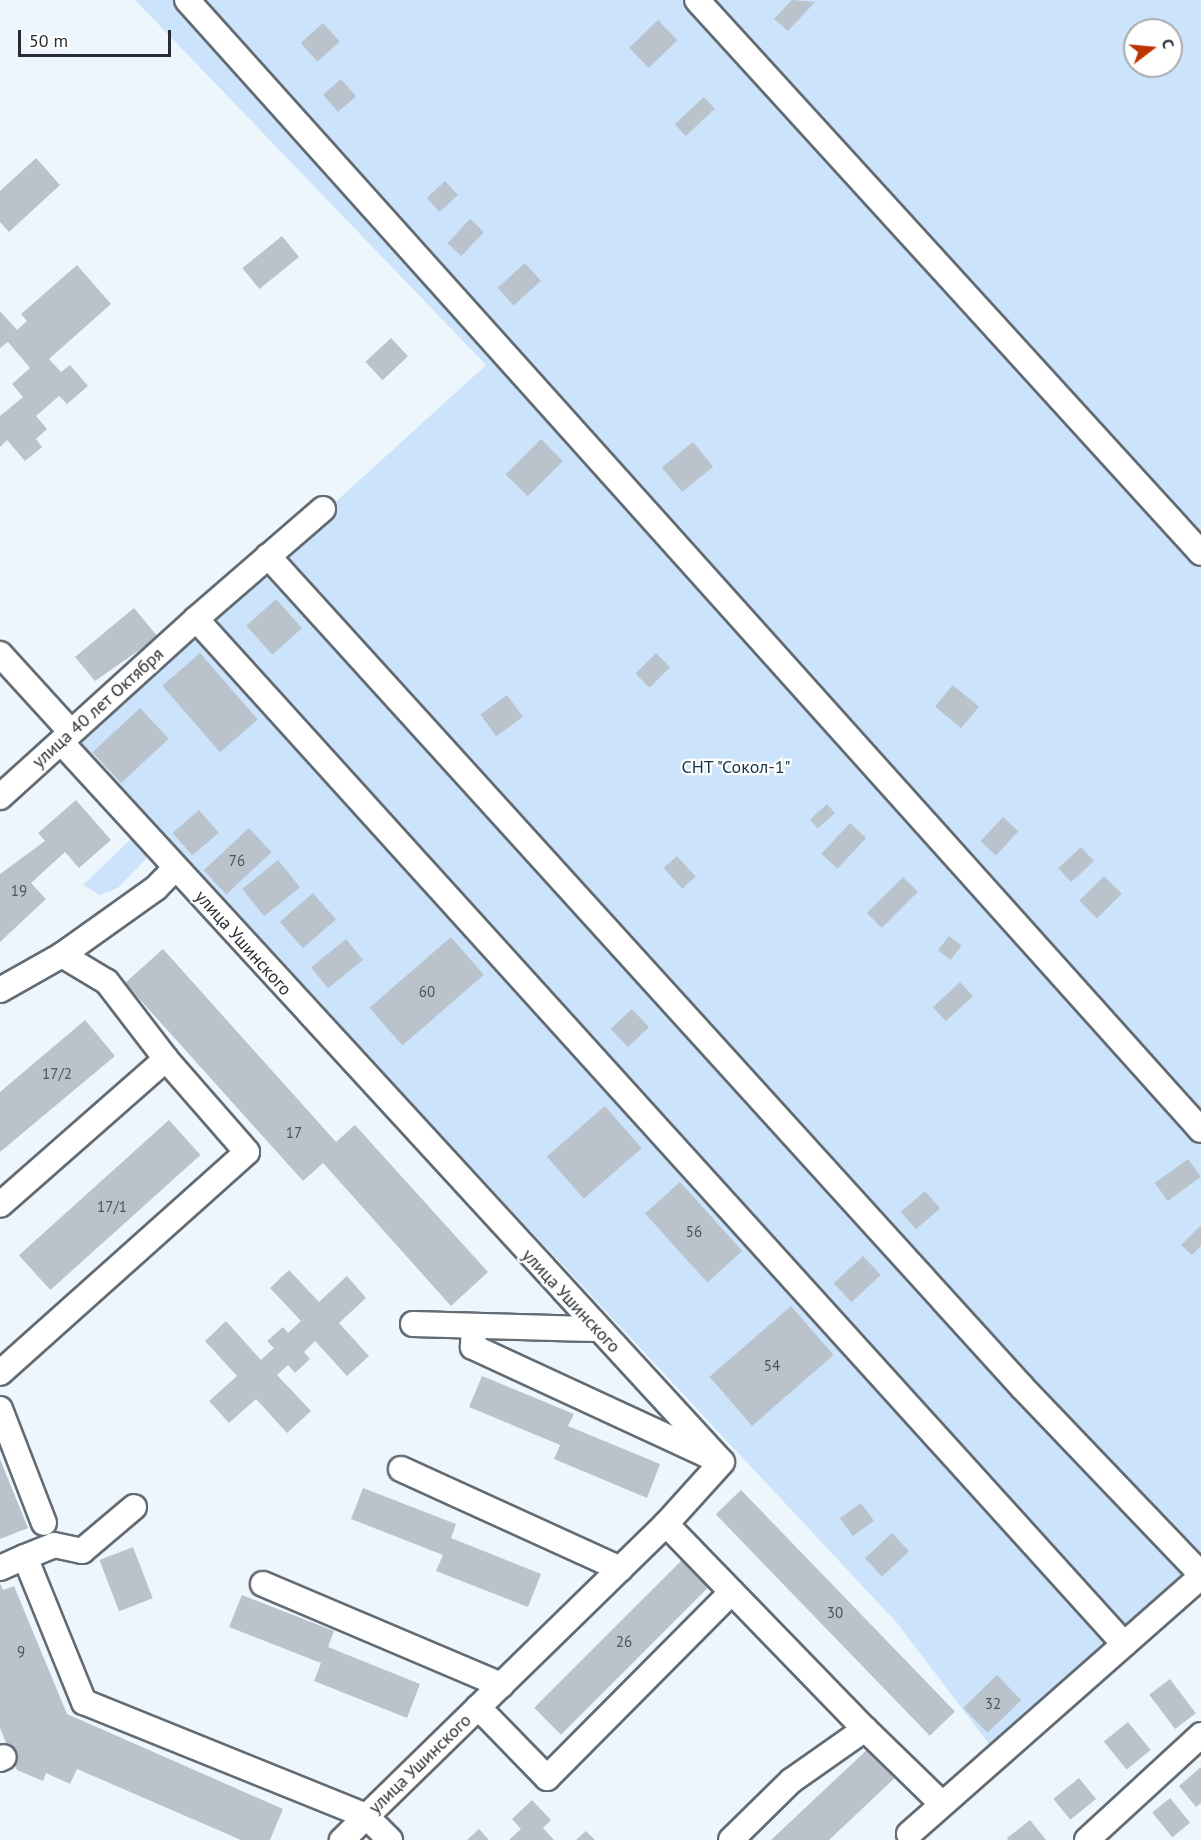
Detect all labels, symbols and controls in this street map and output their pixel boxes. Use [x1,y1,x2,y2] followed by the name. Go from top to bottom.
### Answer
[21,18,174,56] scale bar
[1123,18,1183,78] north arrow
[29,29,68,52] text: 50 m
[1158,37,1179,51] text: С
[28,643,168,773] street label: улица 40 лет Октября
[680,756,792,778] park label: СНТ "Сокол-1"
[229,852,245,870] house number: 76
[11,882,27,900] house number: 19
[190,886,296,1000] street label: улица Ушинского
[419,983,435,1001] house number: 60
[42,1065,72,1083] house number: 17/2
[286,1124,302,1142] house number: 17
[97,1198,127,1216] house number: 17/1
[686,1223,702,1241] house number: 56
[517,1244,625,1358] street label: улица Ушинского
[764,1357,780,1375] house number: 54
[827,1604,843,1622] house number: 30
[616,1633,632,1651] house number: 26
[17,1643,25,1661] house number: 9
[985,1695,1001,1713] house number: 32
[364,1709,476,1819] street label: улица Ушинского

